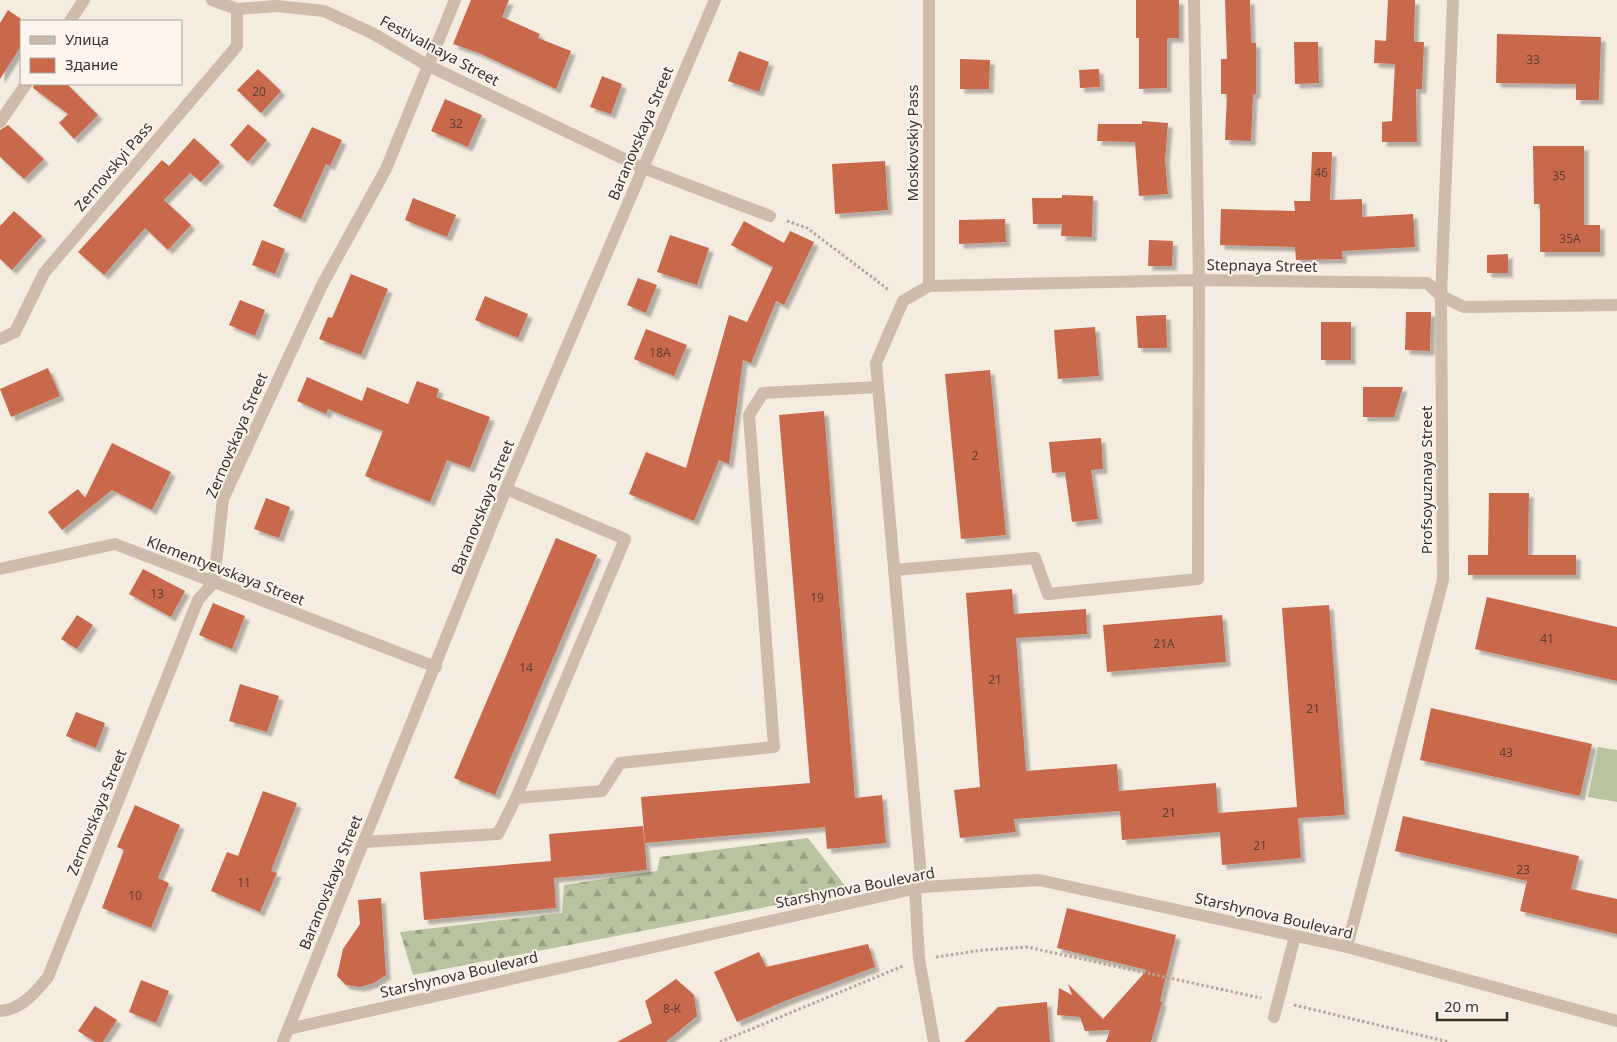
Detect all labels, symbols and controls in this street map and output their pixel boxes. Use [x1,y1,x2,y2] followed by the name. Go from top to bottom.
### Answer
[377,10,504,90] street label: Festivalnaya Street
[20,20,182,85] legend
[65,29,109,49] text: Улица
[1526,51,1540,68] house number: 33
[65,54,118,74] text: Здание
[603,62,677,203] street label: Baranovskaya Street
[252,83,266,100] house number: 20
[902,85,922,201] street label: Moskovskiy Pass
[449,115,463,132] house number: 32
[70,117,156,215] street label: Zernovskyi Pass
[1314,164,1328,181] house number: 46
[1552,167,1566,184] house number: 35
[1559,230,1581,247] house number: 35А
[1206,254,1318,276] street label: Stepnaya Street
[649,344,671,361] house number: 18А
[201,369,272,501] street label: Zernovskaya Street
[1416,405,1436,554] street label: Profsoyuznaya Street
[446,436,518,577] street label: Baranovskaya Street
[972,447,979,464] house number: 2
[144,531,308,610] street label: Klementyevskaya Street
[150,585,164,602] house number: 13
[810,589,824,606] house number: 19
[1540,630,1554,647] house number: 41
[1153,635,1175,652] house number: 21А
[519,659,533,676] house number: 14
[988,671,1002,688] house number: 21
[1306,700,1320,717] house number: 21
[1499,744,1513,761] house number: 43
[62,745,131,878] street label: Zernovskaya Street
[1162,804,1176,821] house number: 21
[294,811,366,952] street label: Baranovskaya Street
[1253,837,1267,854] house number: 21
[1516,861,1530,878] house number: 23
[774,862,936,912] street label: Starshynova Boulevard
[237,874,251,891] house number: 11
[128,887,142,904] house number: 10
[1193,887,1355,943] street label: Starshynova Boulevard
[378,946,540,1002] street label: Starshynova Boulevard
[1437,990,1507,1022] scale bar
[1444,996,1479,1016] text: 20 m
[663,1000,682,1017] house number: 8-К

